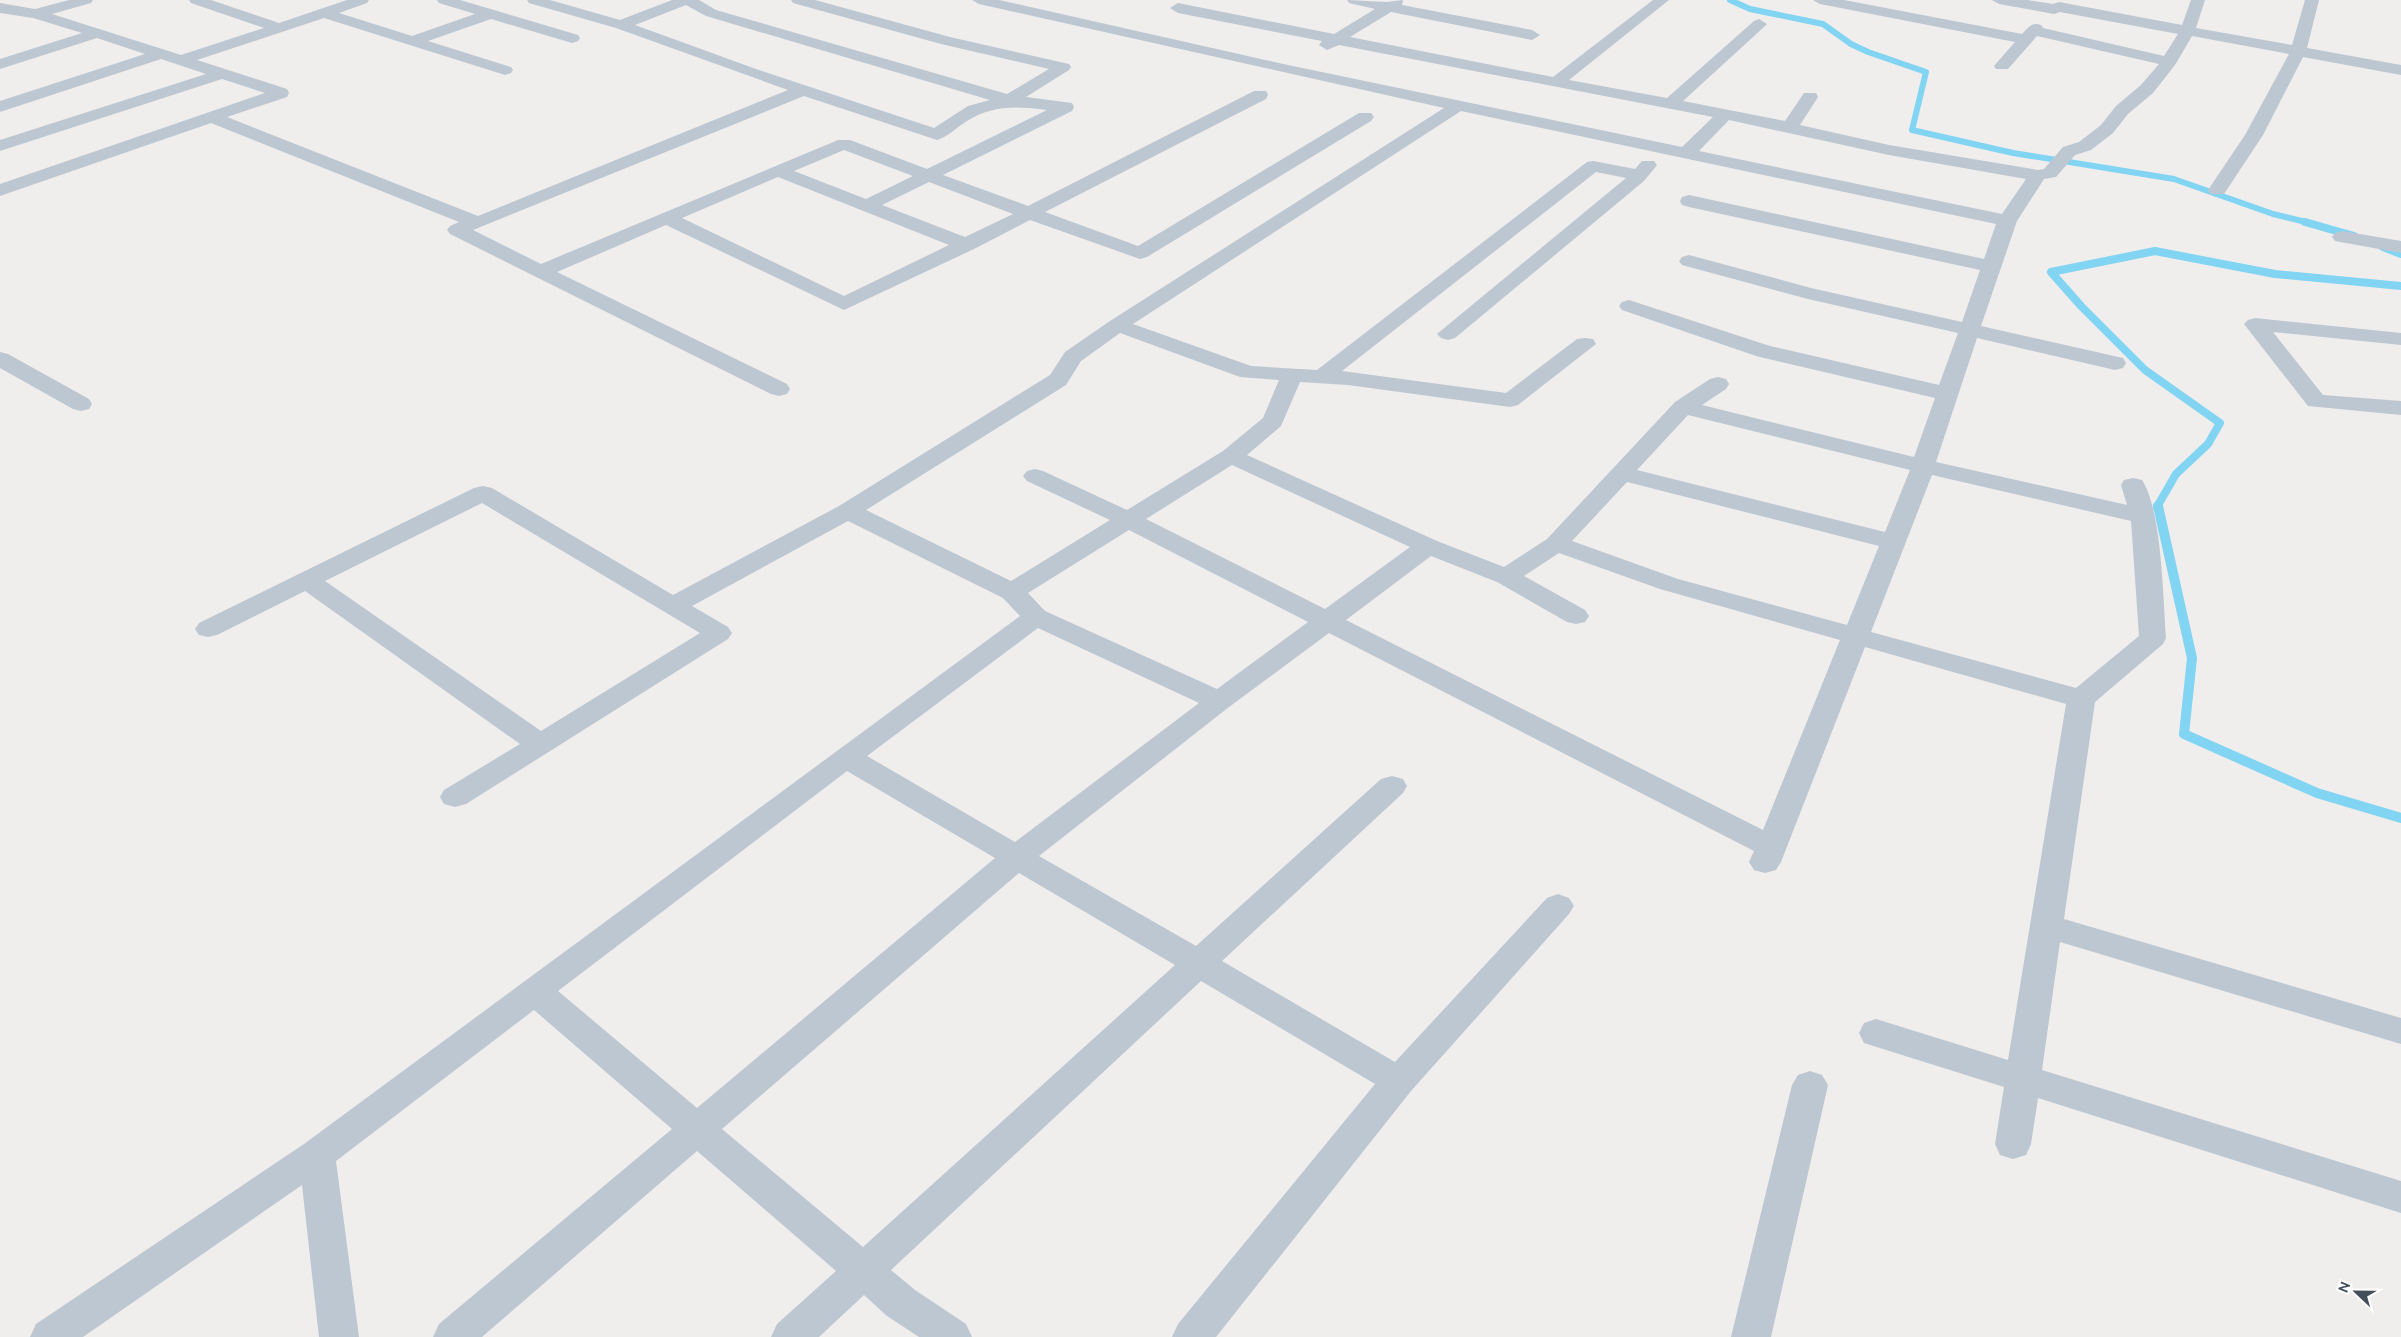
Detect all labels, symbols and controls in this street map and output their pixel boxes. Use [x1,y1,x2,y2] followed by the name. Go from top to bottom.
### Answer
[2331,1267,2381,1317] north arrow
[2335,1279,2353,1295] text: N

